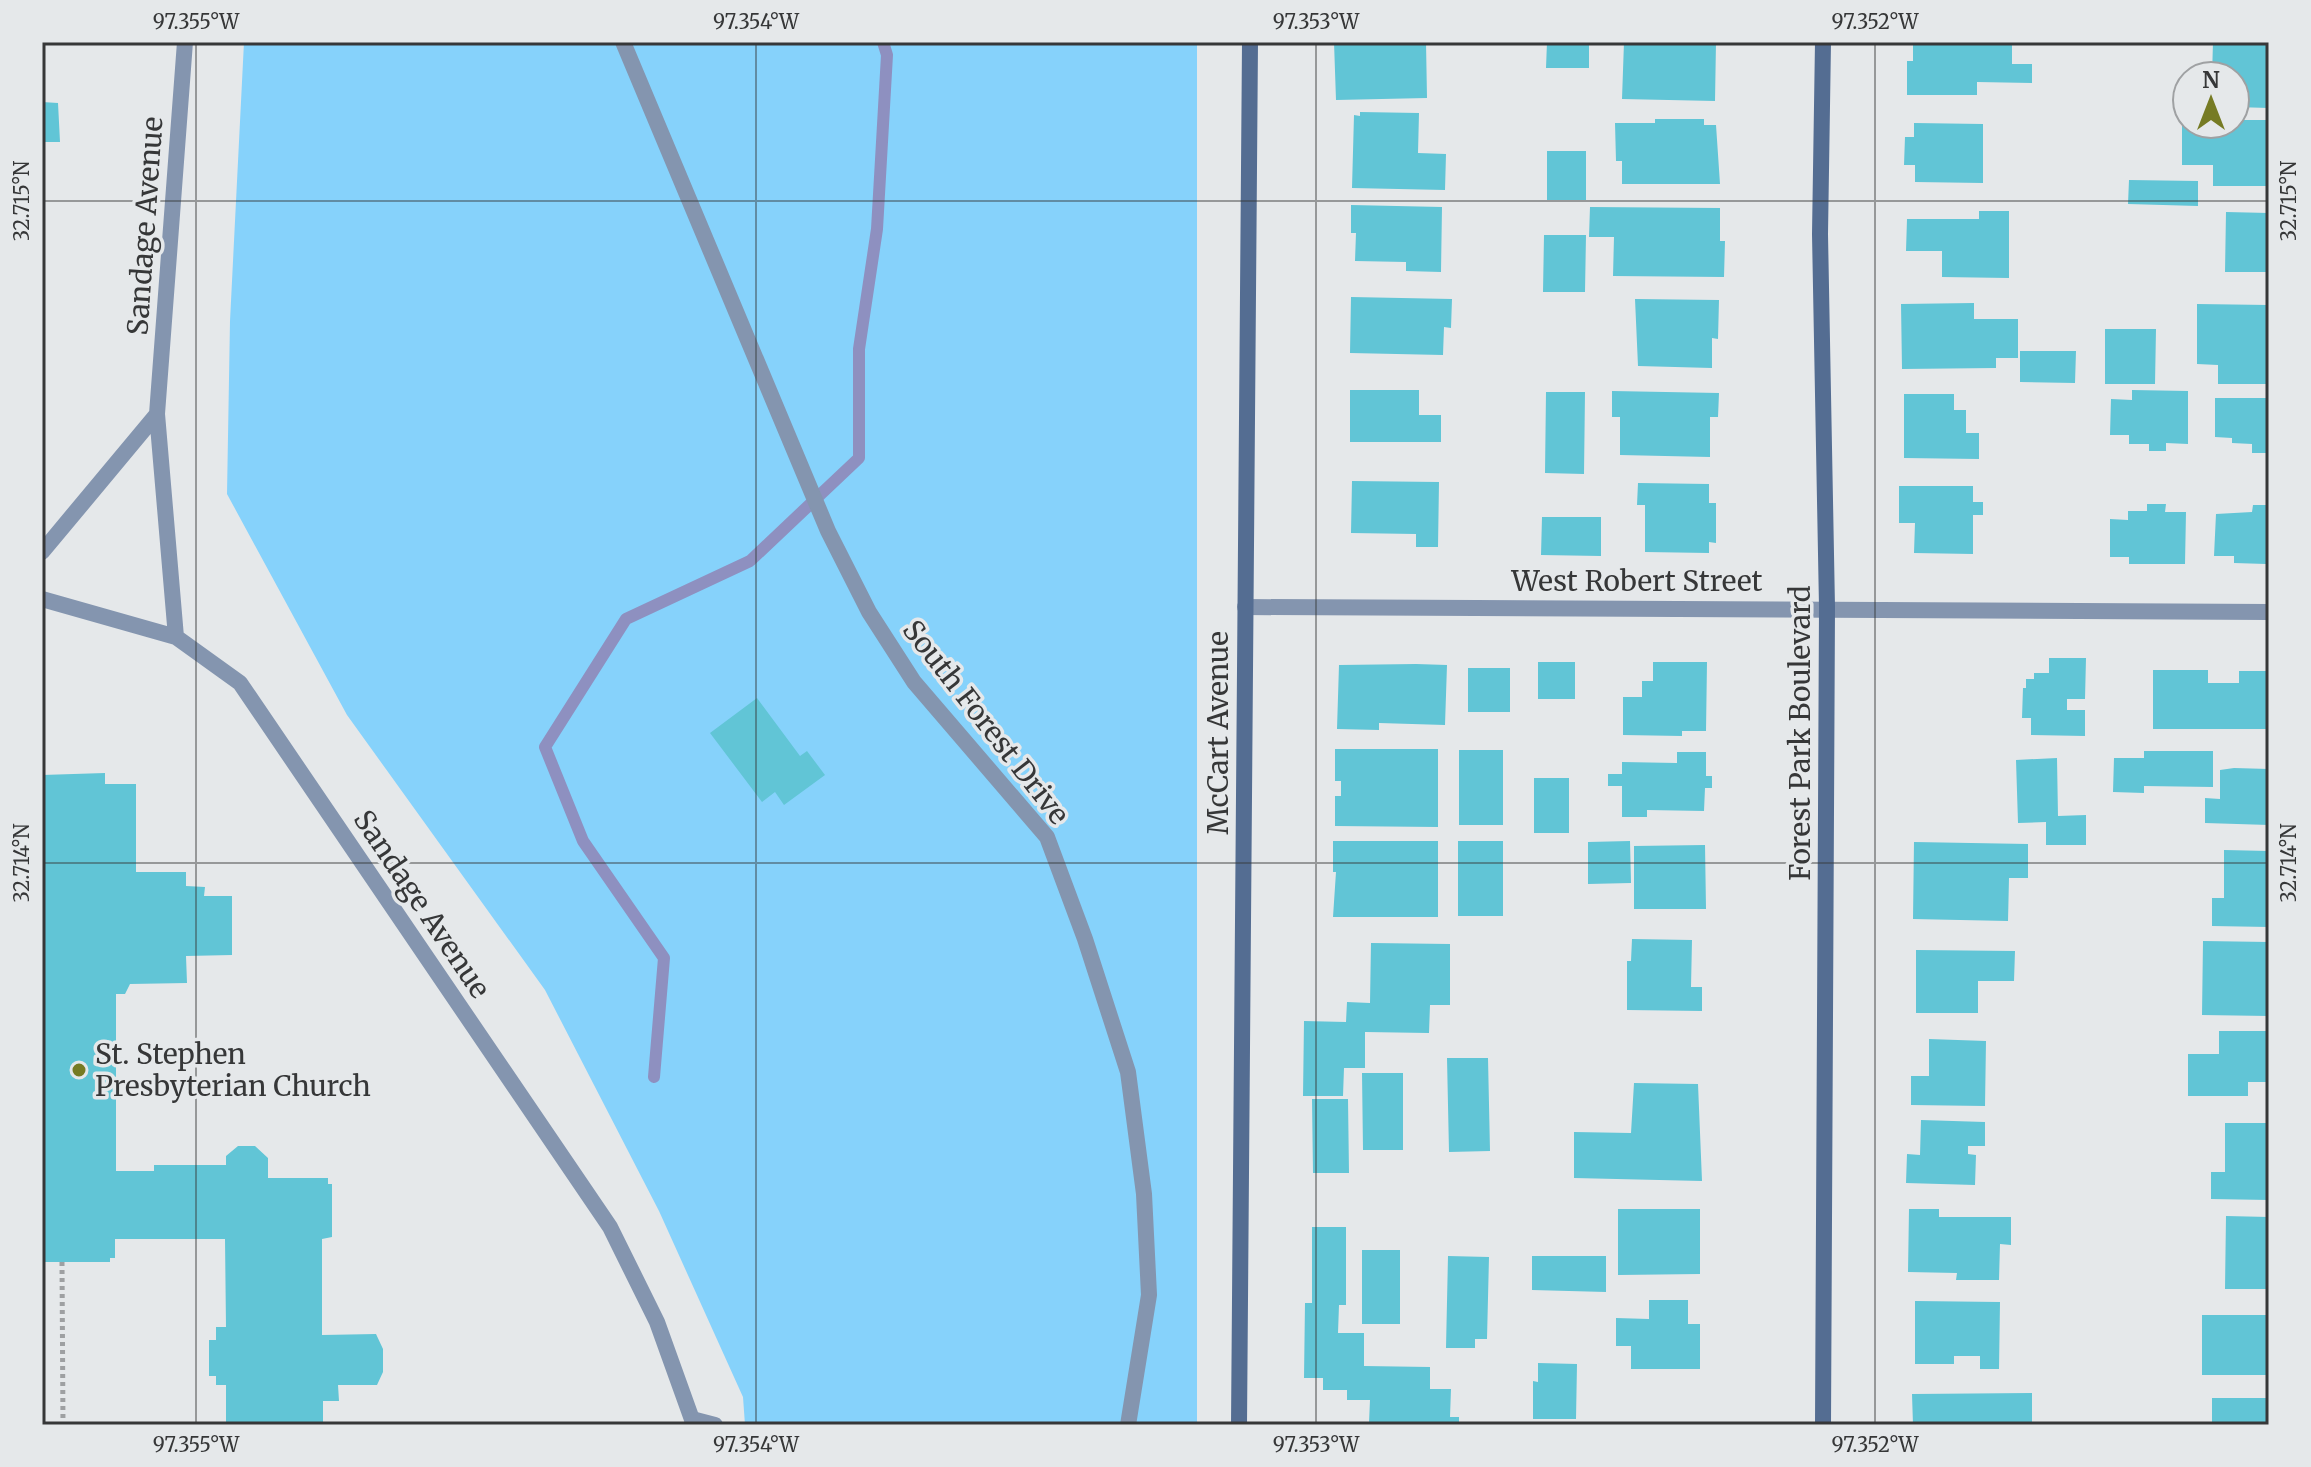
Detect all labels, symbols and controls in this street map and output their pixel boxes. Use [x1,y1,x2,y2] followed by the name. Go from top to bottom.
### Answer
[153,9,240,34] text: 97.355°W
[713,9,800,34] text: 97.354°W
[1273,9,1360,34] text: 97.353°W
[1831,9,1920,34] text: 97.352°W
[2171,60,2251,140] north arrow
[2202,66,2220,94] text: N
[119,116,171,336] street label: Sandage Avenue
[9,160,34,241] text: 32.715°N
[2276,160,2301,241] text: 32.715°N
[1511,563,1762,599] street label: West Robert Street
[1782,585,1818,881] street label: Forest Park Boulevard
[895,613,1077,831] street label: South Forest Drive
[1200,631,1236,835] street label: McCart Avenue
[346,803,498,1005] street label: Sandage Avenue
[9,823,34,902] text: 32.714°N
[2276,823,2301,902] text: 32.714°N
[95,1036,371,1104] place label: St. Stephen Presbyterian Church
[70,1061,88,1079] marker: St. Stephen Presbyterian Church
[153,1432,240,1457] text: 97.355°W
[713,1432,800,1457] text: 97.354°W
[1273,1432,1360,1457] text: 97.353°W
[1831,1432,1920,1457] text: 97.352°W

